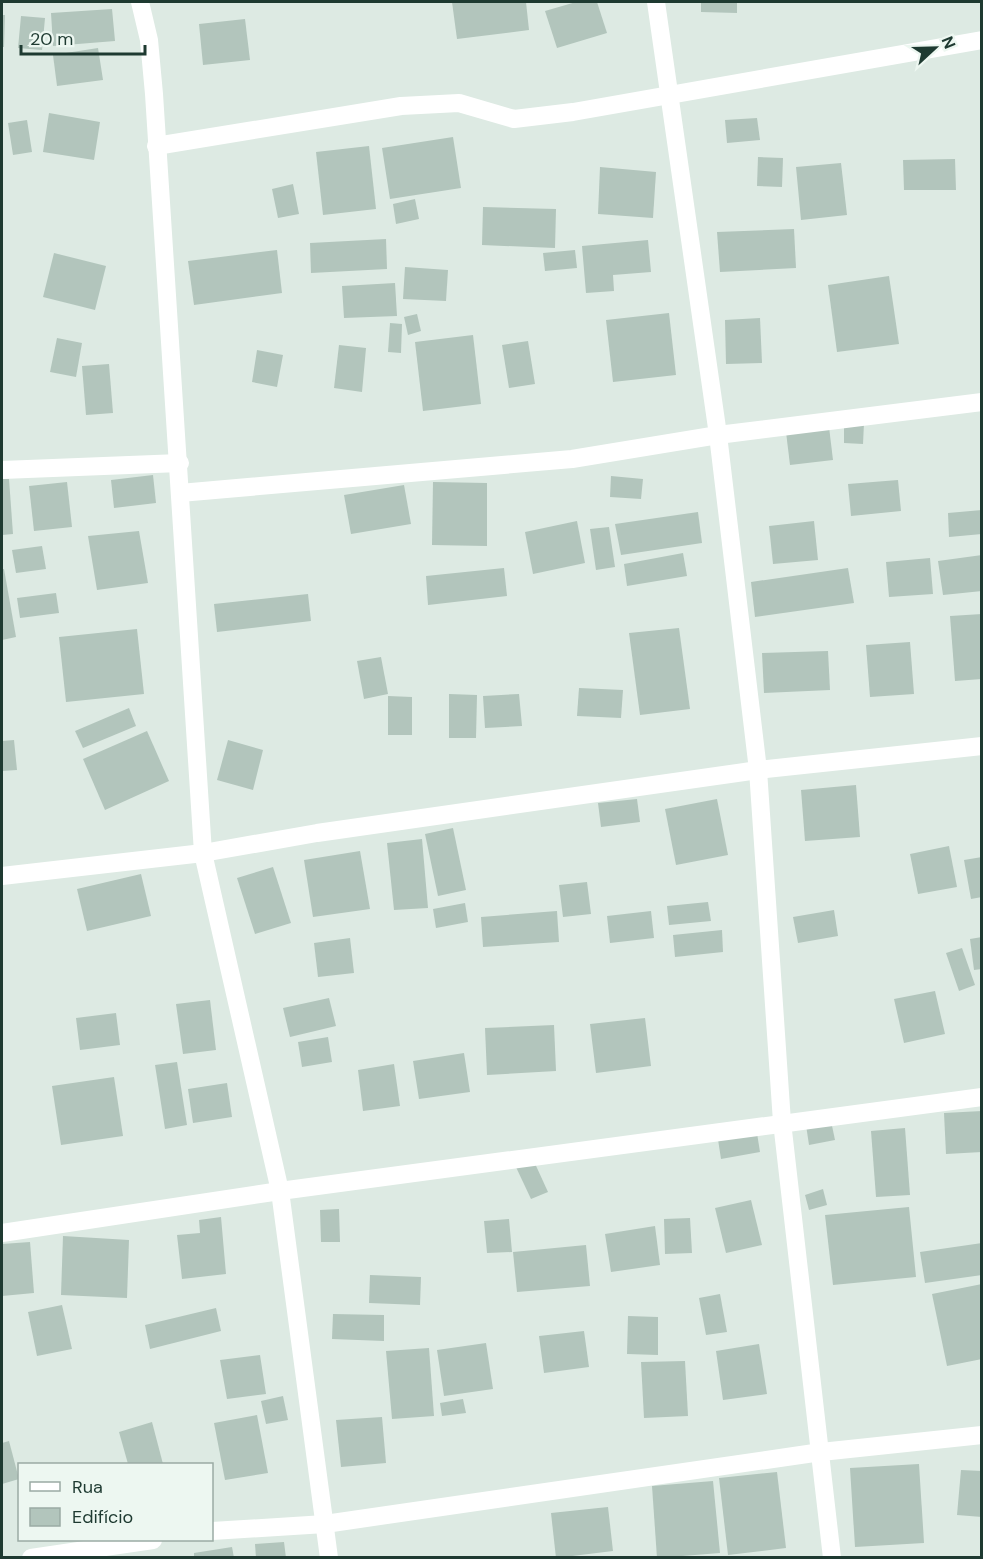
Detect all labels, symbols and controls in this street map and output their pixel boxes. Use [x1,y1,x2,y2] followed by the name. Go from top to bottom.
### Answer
[21,18,146,56] scale bar
[905,18,965,78] north arrow
[30,27,73,51] text: 20 m
[937,33,960,52] text: N
[18,1463,213,1541] legend
[72,1475,103,1499] text: Rua
[72,1505,133,1529] text: Edifício

